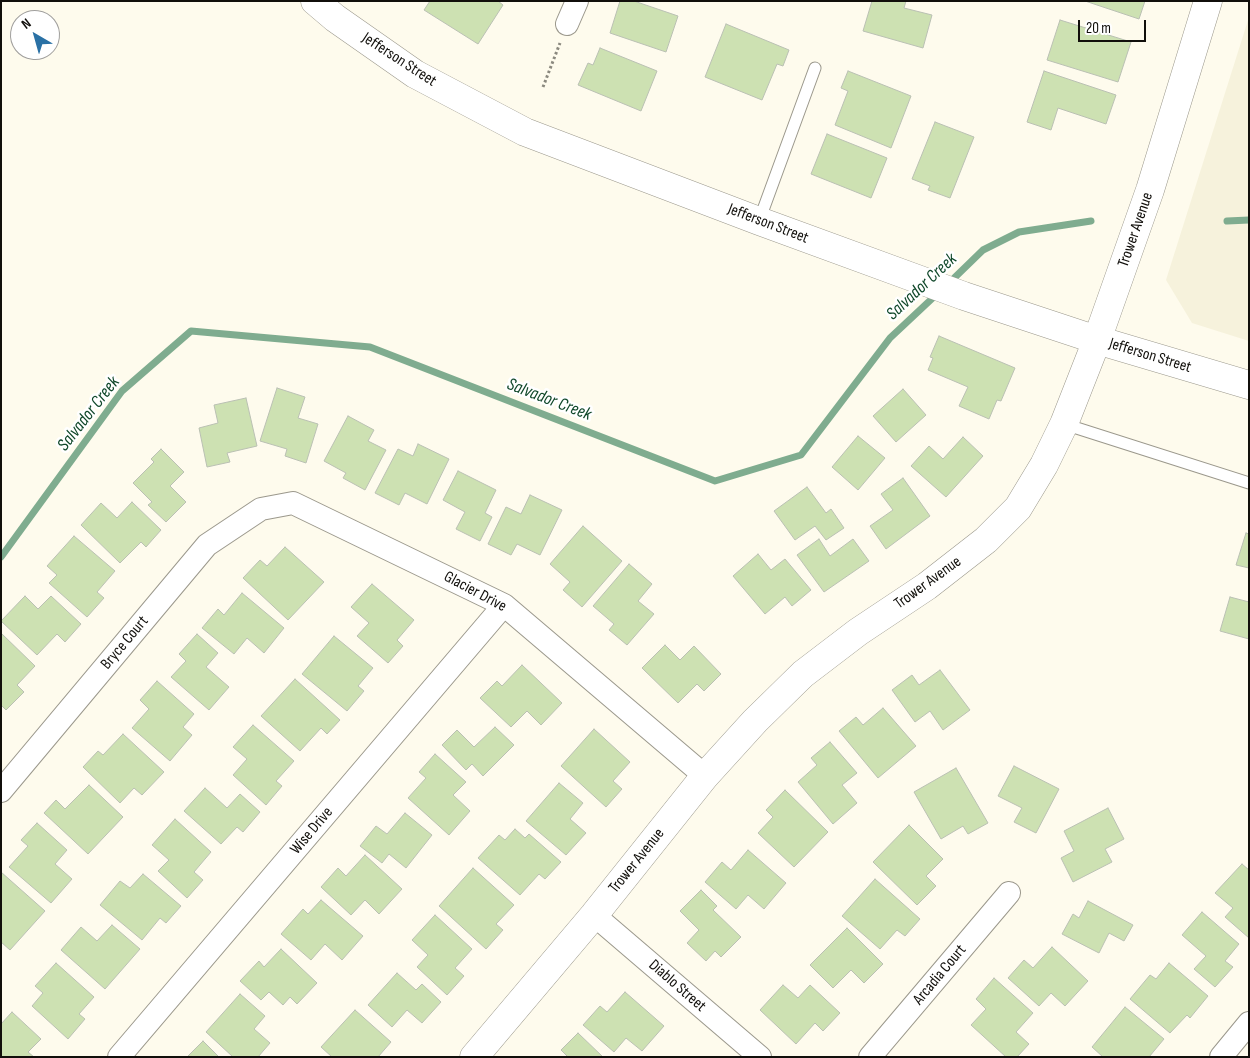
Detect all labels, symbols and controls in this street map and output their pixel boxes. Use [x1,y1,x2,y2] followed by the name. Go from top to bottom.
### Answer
[10,10,60,60] north arrow
[1080,10,1148,42] scale bar
[18,15,34,33] text: N
[1086,19,1111,38] text: 20 m
[358,29,440,91] street label: Jefferson Street
[1114,190,1158,270] street label: Trower Avenue
[725,200,811,248] street label: Jefferson Street
[882,249,962,325] water label: Salvador Creek
[1107,334,1193,378] street label: Jefferson Street
[53,372,125,456] water label: Salvador Creek
[504,374,594,426] water label: Salvador Creek
[891,552,965,614] street label: Trower Avenue
[440,568,510,616] street label: Glacier Drive
[97,612,153,674] street label: Bryce Court
[287,803,337,859] street label: Wise Drive
[605,825,669,897] street label: Trower Avenue
[909,941,971,1009] street label: Arcadia Court
[644,956,710,1016] street label: Diablo Street

